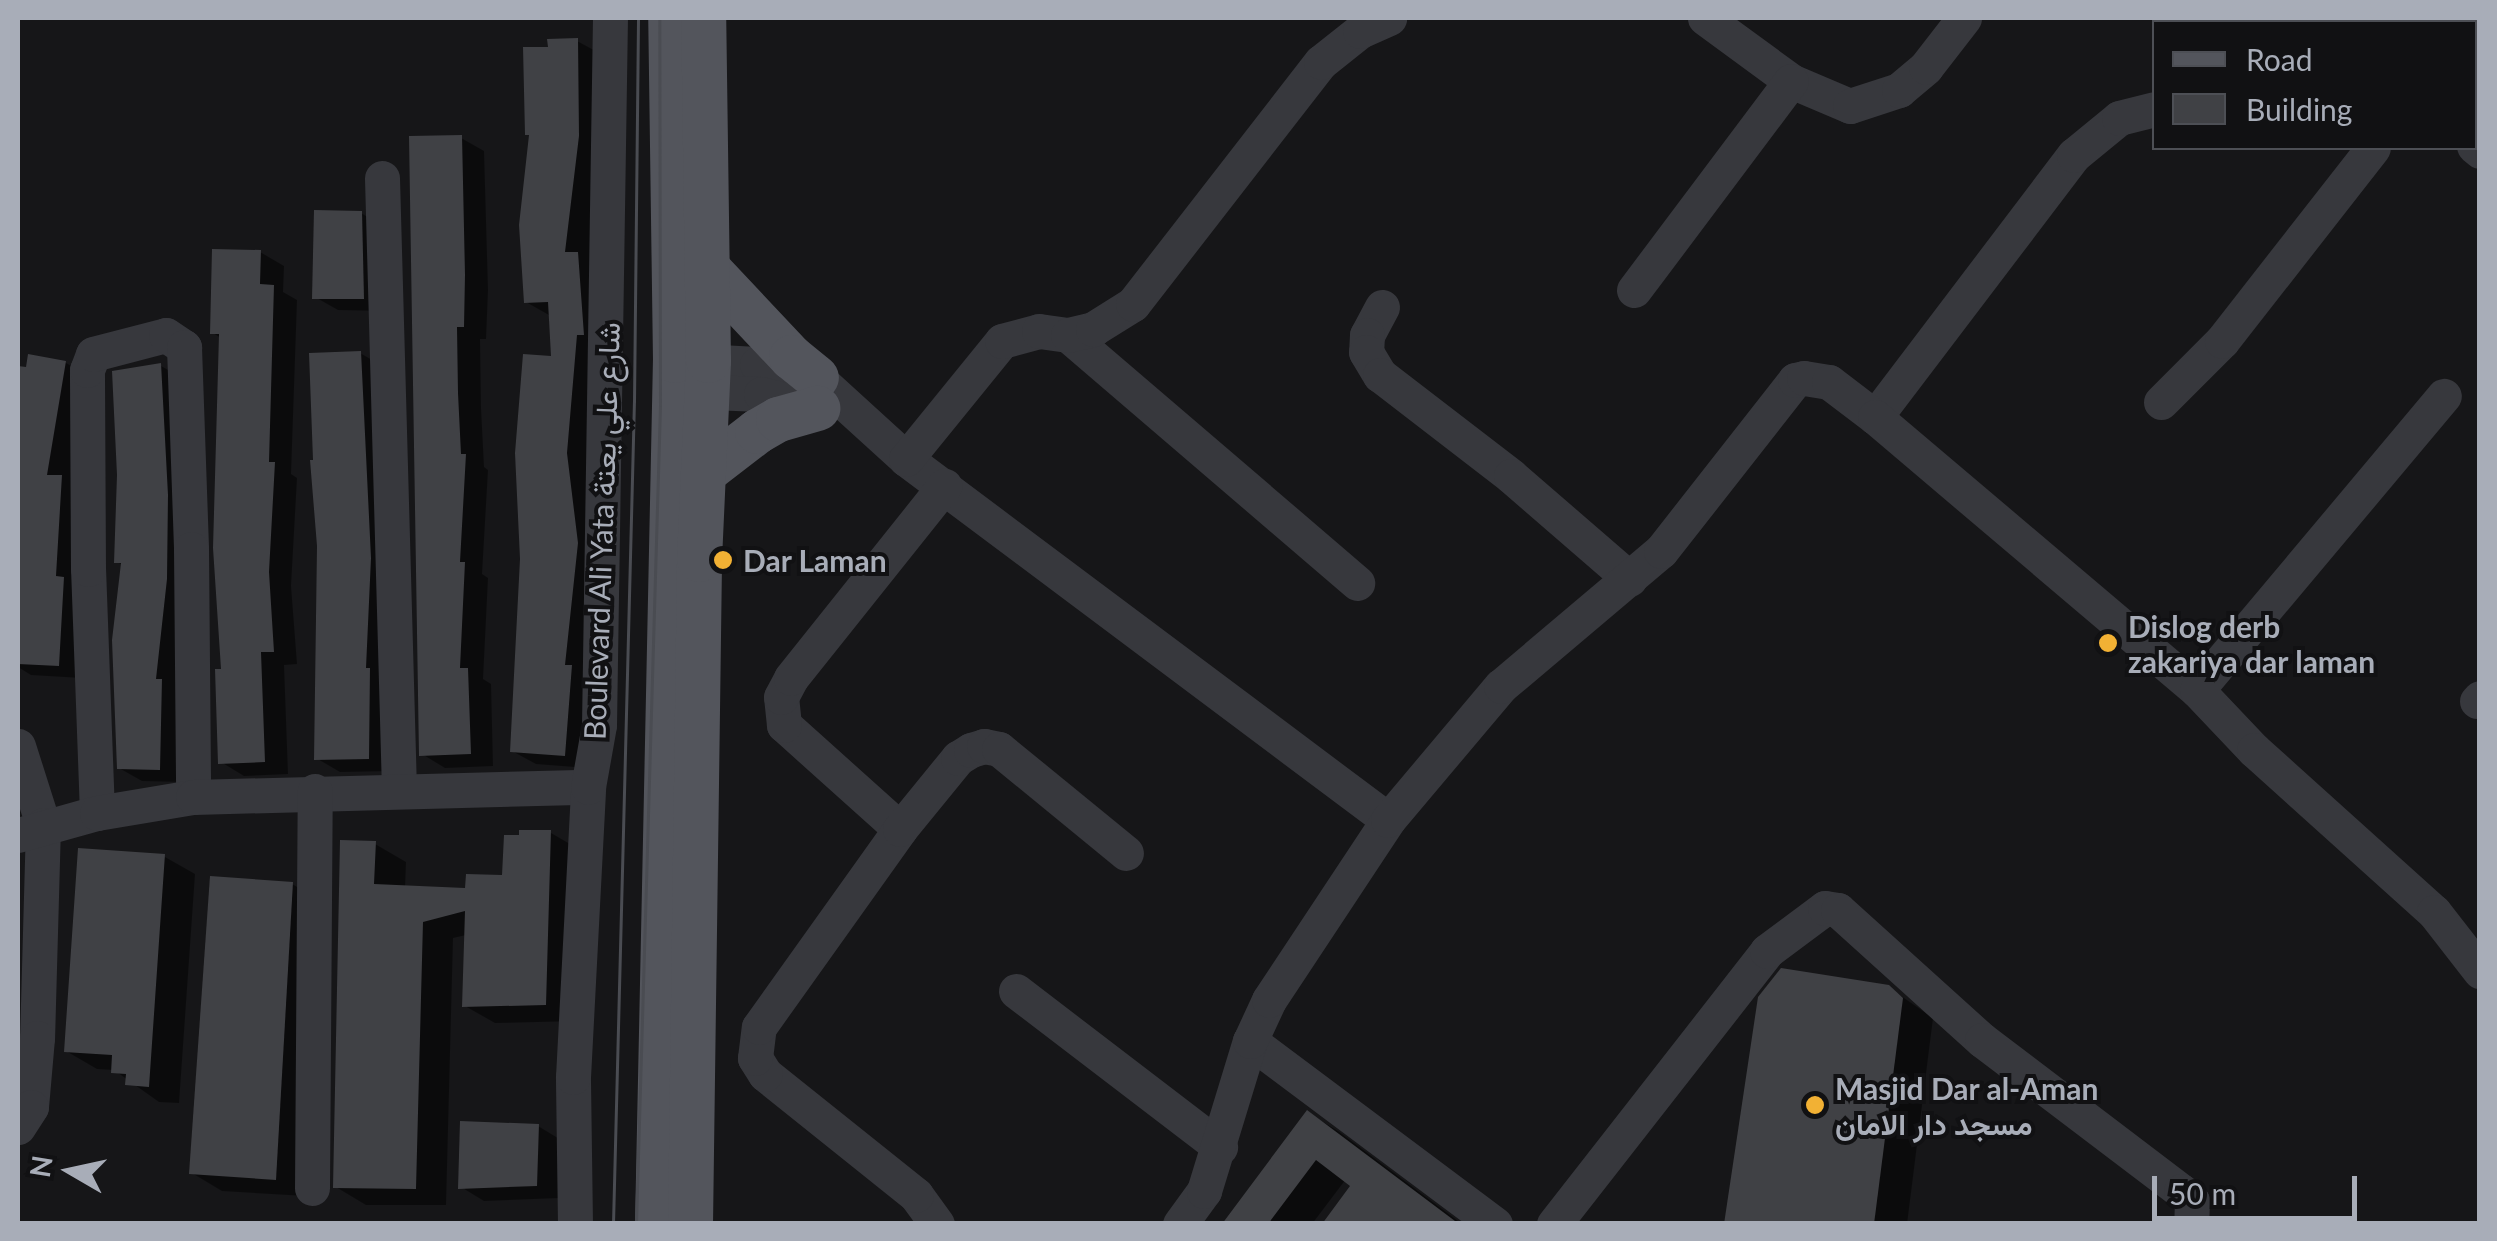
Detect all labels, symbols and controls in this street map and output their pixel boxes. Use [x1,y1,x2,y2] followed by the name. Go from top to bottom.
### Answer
[2152,20,2477,150] legend
[2246,41,2313,77] text: Road
[2246,91,2352,127] text: Building
[576,321,626,741] street label: Boulevard Ali Yata شارع علي يعتة
[743,542,887,578] place label: Dar Laman
[712,549,734,571] marker: Dar Laman
[2128,608,2376,678] place label: Dislog derb zakariya dar laman
[2097,632,2119,654] marker: Dislog derb zakariya dar laman
[1835,1070,2099,1140] place label: Masjid Dar al-Aman مسجد دار الامان
[1804,1094,1826,1116] marker: Masjid Dar al-Aman مسجد دار الامان
[20,1121,120,1221] north arrow
[22,1153,59,1180] text: N
[2157,1156,2362,1218] scale bar
[2169,1175,2236,1211] text: 50 m

